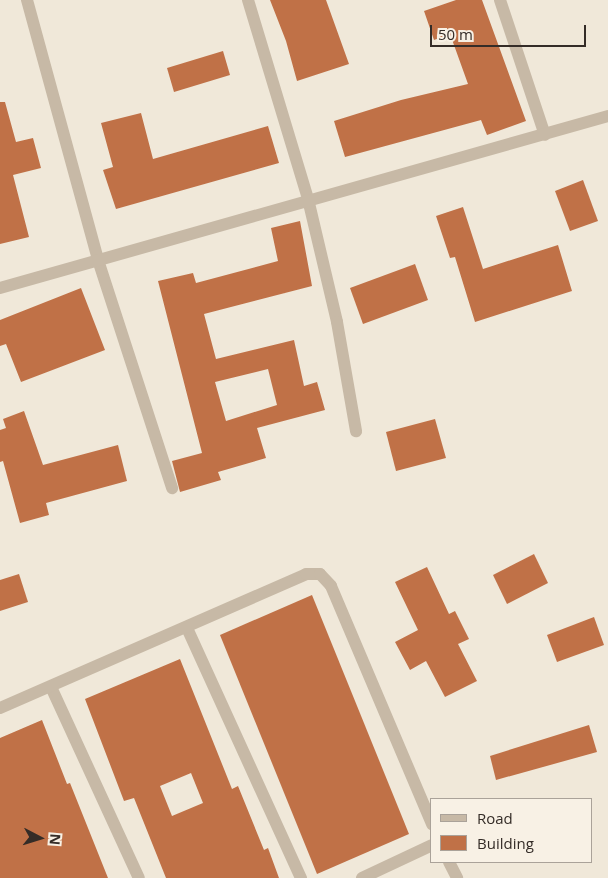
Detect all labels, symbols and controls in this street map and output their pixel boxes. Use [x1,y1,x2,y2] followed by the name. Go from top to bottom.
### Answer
[433,15,589,47] scale bar
[438,24,473,44] text: 50 m
[430,798,593,863] legend
[477,808,513,828] text: Road
[15,813,65,863] north arrow
[45,833,65,846] text: N
[477,833,534,853] text: Building

